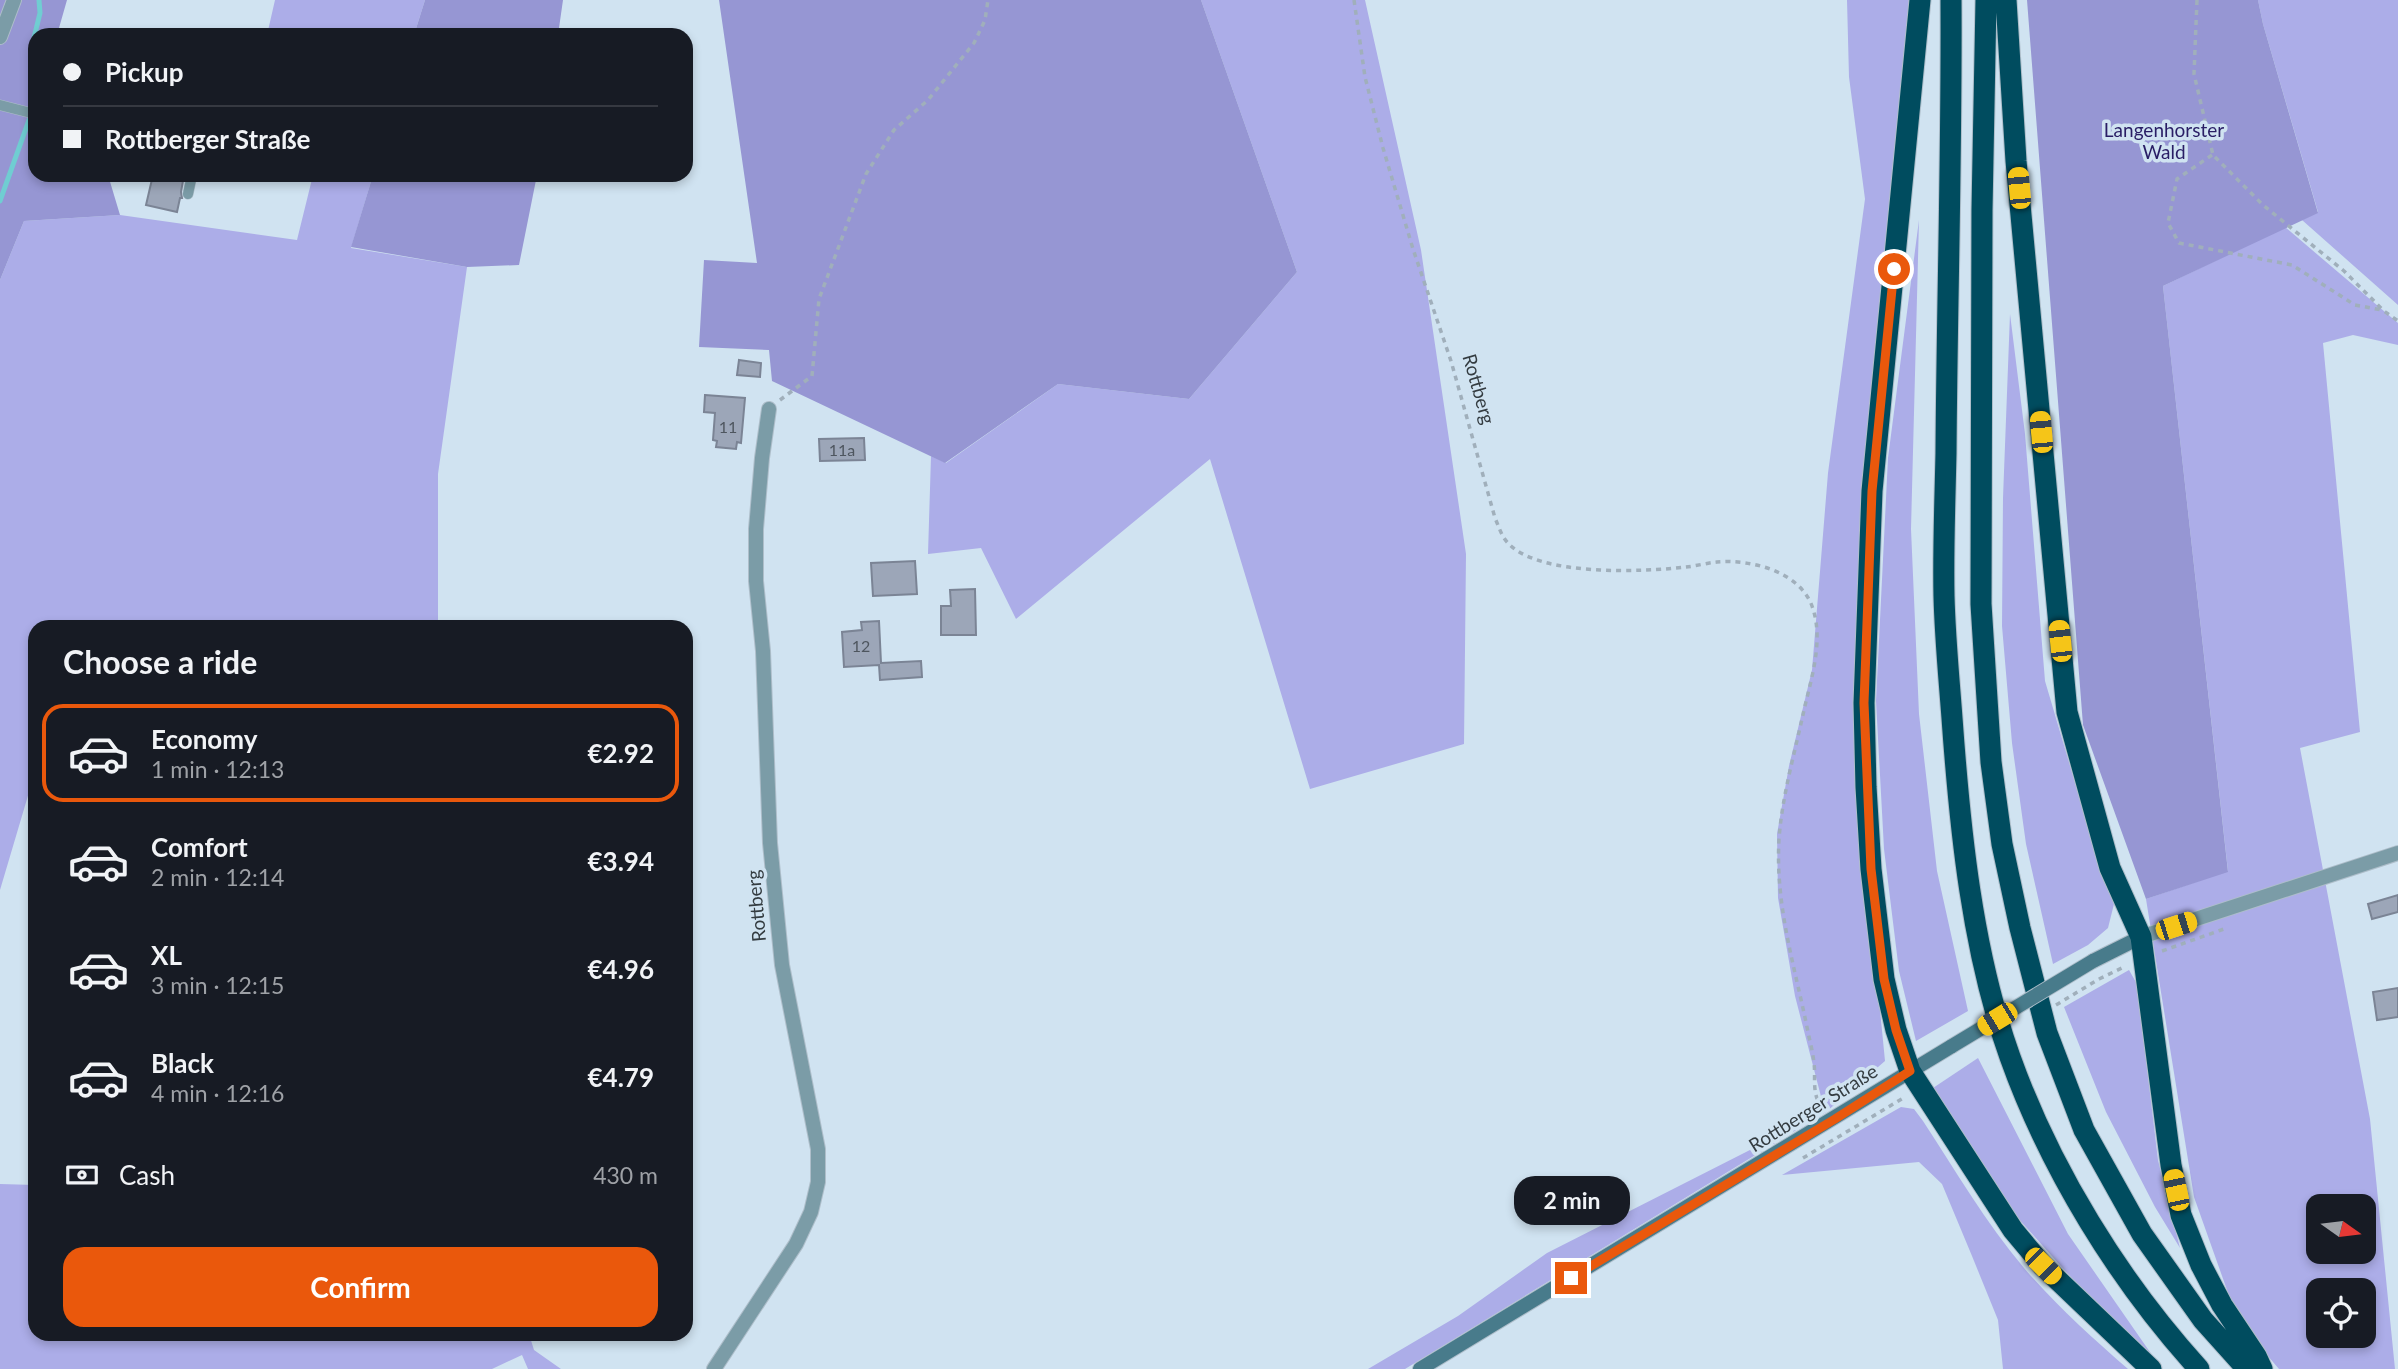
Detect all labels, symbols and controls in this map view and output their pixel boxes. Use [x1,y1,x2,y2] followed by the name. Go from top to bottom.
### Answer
[105,56,184,88] text: Pickup
[2104,118,2224,163] park label: Langenhorster Wald
[105,123,310,155] text: Rottberger Straße
[2007,166,2032,210] car
[1878,253,1910,285] route start
[1458,351,1501,427] street label: Rottberg
[2029,410,2054,454] car
[719,417,737,436] house number: 11
[829,440,855,459] house number: 11a
[2048,619,2073,663] car
[852,636,870,655] house number: 12
[63,642,257,681] text: Choose a ride
[67,722,130,785] icon: car
[151,723,257,755] text: Economy
[588,737,654,769] text: €2.92
[151,755,284,783] text: 1 min · 12:13
[67,830,130,893] icon: car
[151,831,248,863] text: Comfort
[588,845,654,877] text: €3.94
[151,863,284,891] text: 2 min · 12:14
[741,869,770,943] street label: Rottberg
[2153,910,2200,942] car
[67,938,130,1001] icon: car
[151,939,182,971] text: XL
[588,953,654,985] text: €4.96
[151,971,284,999] text: 3 min · 12:15
[1974,999,2021,1039] car
[67,1046,130,1109] icon: car
[151,1047,214,1079] text: Black
[1744,1059,1881,1156] street label: Rottberger Straße
[588,1061,654,1093] text: €4.79
[151,1079,284,1107] text: 4 min · 12:16
[63,1156,101,1194] icon: cash
[119,1159,175,1191] text: Cash
[593,1161,658,1189] text: 430 m
[2162,1167,2191,1213] car
[1513,1176,1629,1226] callout: 2 min
[1543,1186,1601,1214] text: 2 min
[2306,1194,2376,1264] north arrow
[2306,1194,2376,1348] map controls
[2021,1244,2066,1288] car
[63,1247,658,1327] button: Confirm
[1555,1262,1587,1294] route end
[2306,1278,2376,1348] button: locate

